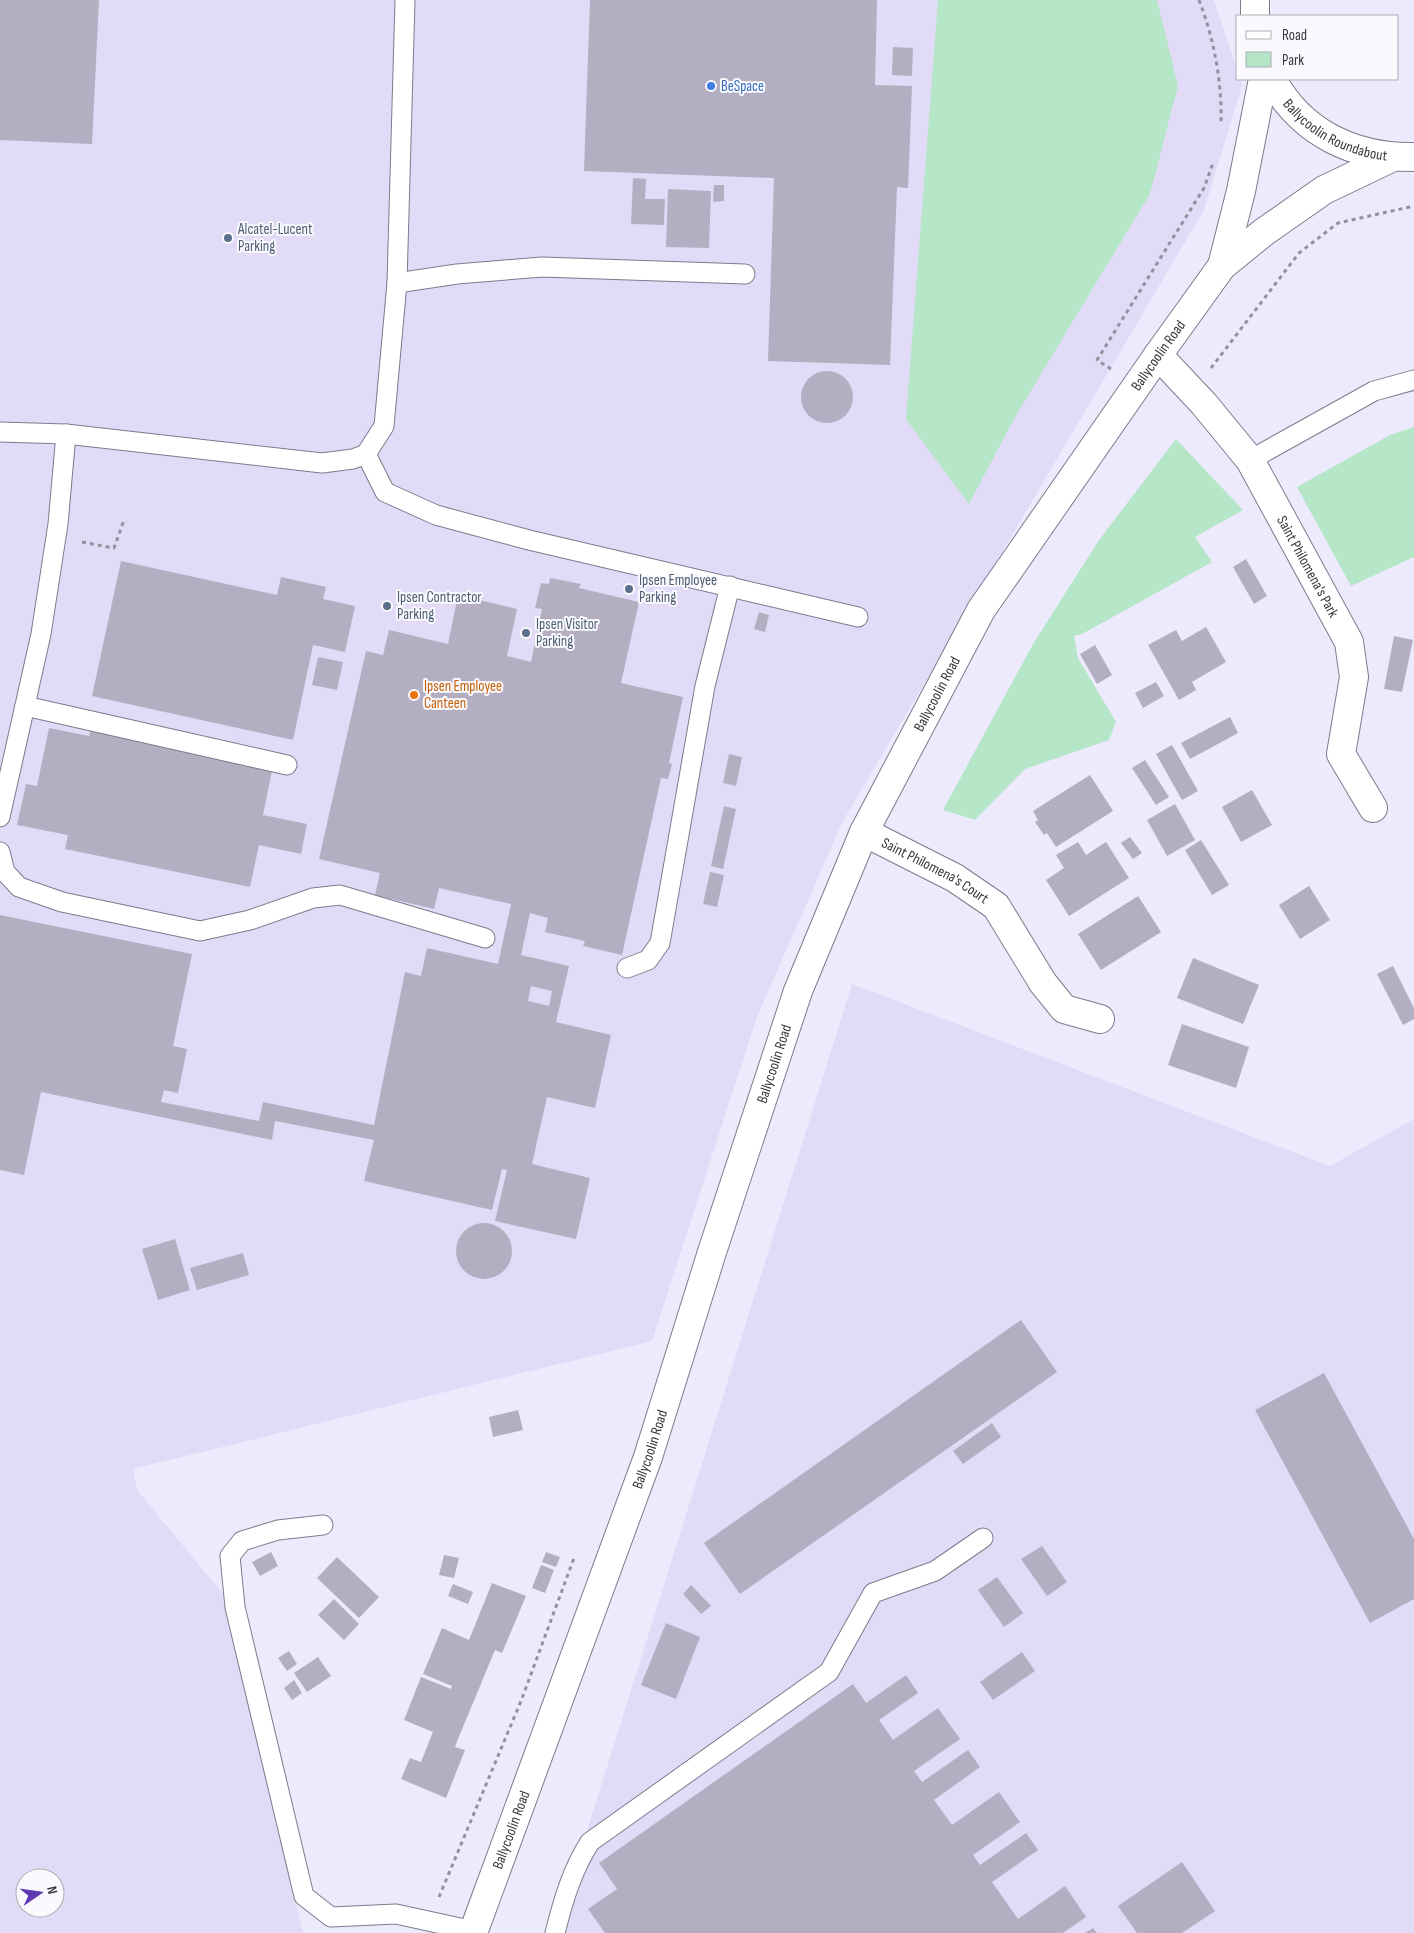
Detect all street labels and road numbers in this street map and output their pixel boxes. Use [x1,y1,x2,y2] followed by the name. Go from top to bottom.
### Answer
[1279,95,1389,165] street label: Ballycoolin Roundabout
[1127,316,1190,394] street label: Ballycoolin Road
[1273,512,1343,621] street label: Saint Philomena's Park
[909,653,964,735] street label: Ballycoolin Road
[879,833,993,908] street label: Saint Philomena's Court
[752,1022,796,1106] street label: Ballycoolin Road
[628,1408,672,1491] street label: Ballycoolin Road
[488,1788,534,1871] street label: Ballycoolin Road

